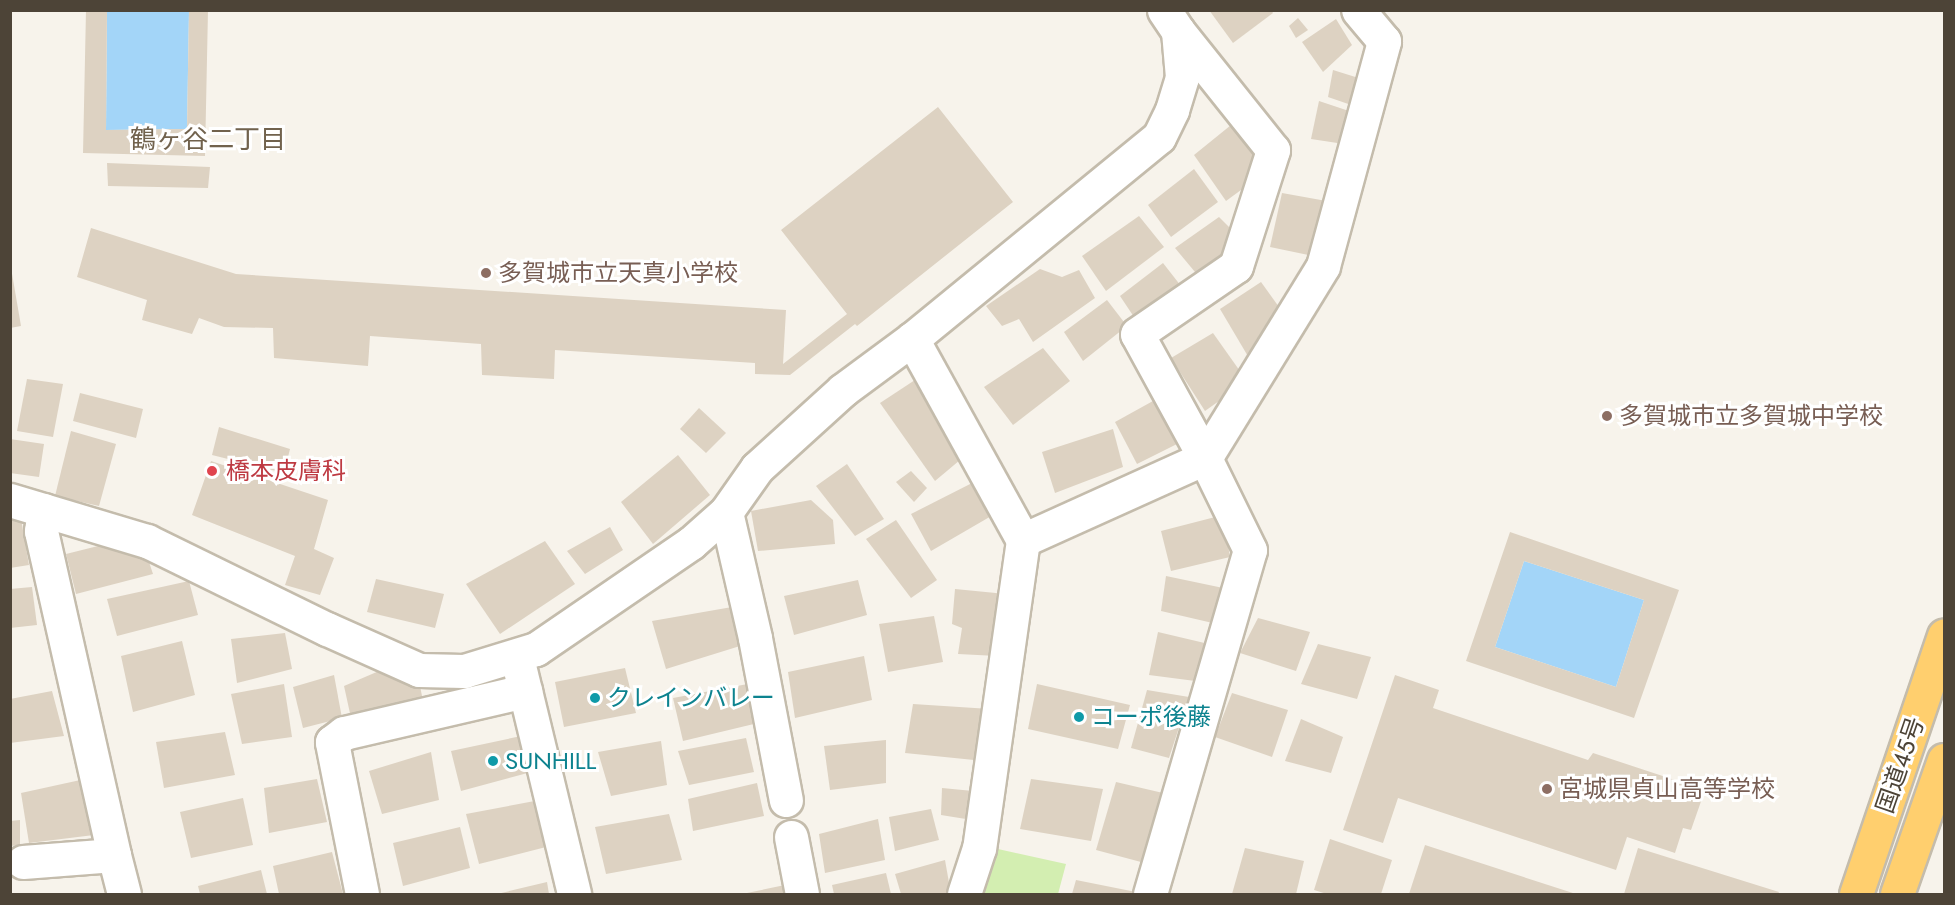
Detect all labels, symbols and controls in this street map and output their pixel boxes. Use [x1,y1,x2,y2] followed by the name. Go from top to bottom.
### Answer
[130,124,286,156] district label: 鶴ヶ谷二丁目
[498,259,738,287] place label: 多賀城市立天真小学校
[479,266,493,280] marker: 多賀城市立天真小学校
[1619,402,1883,430] place label: 多賀城市立多賀城中学校
[1600,409,1614,423] marker: 多賀城市立多賀城中学校
[226,457,346,485] place label: 橋本皮膚科
[203,462,221,480] marker: 橋本皮膚科
[607,684,775,712] place label: クレインバレー
[588,691,602,705] marker: クレインバレー
[1091,703,1211,731] place label: コーポ後藤
[1072,710,1086,724] marker: コーポ後藤
[1870,713,1930,817] street label: 国道45号
[505,747,596,775] place label: SUNHILL
[486,754,500,768] marker: SUNHILL
[1559,775,1775,803] place label: 宮城県貞山高等学校
[1540,782,1554,796] marker: 宮城県貞山高等学校

